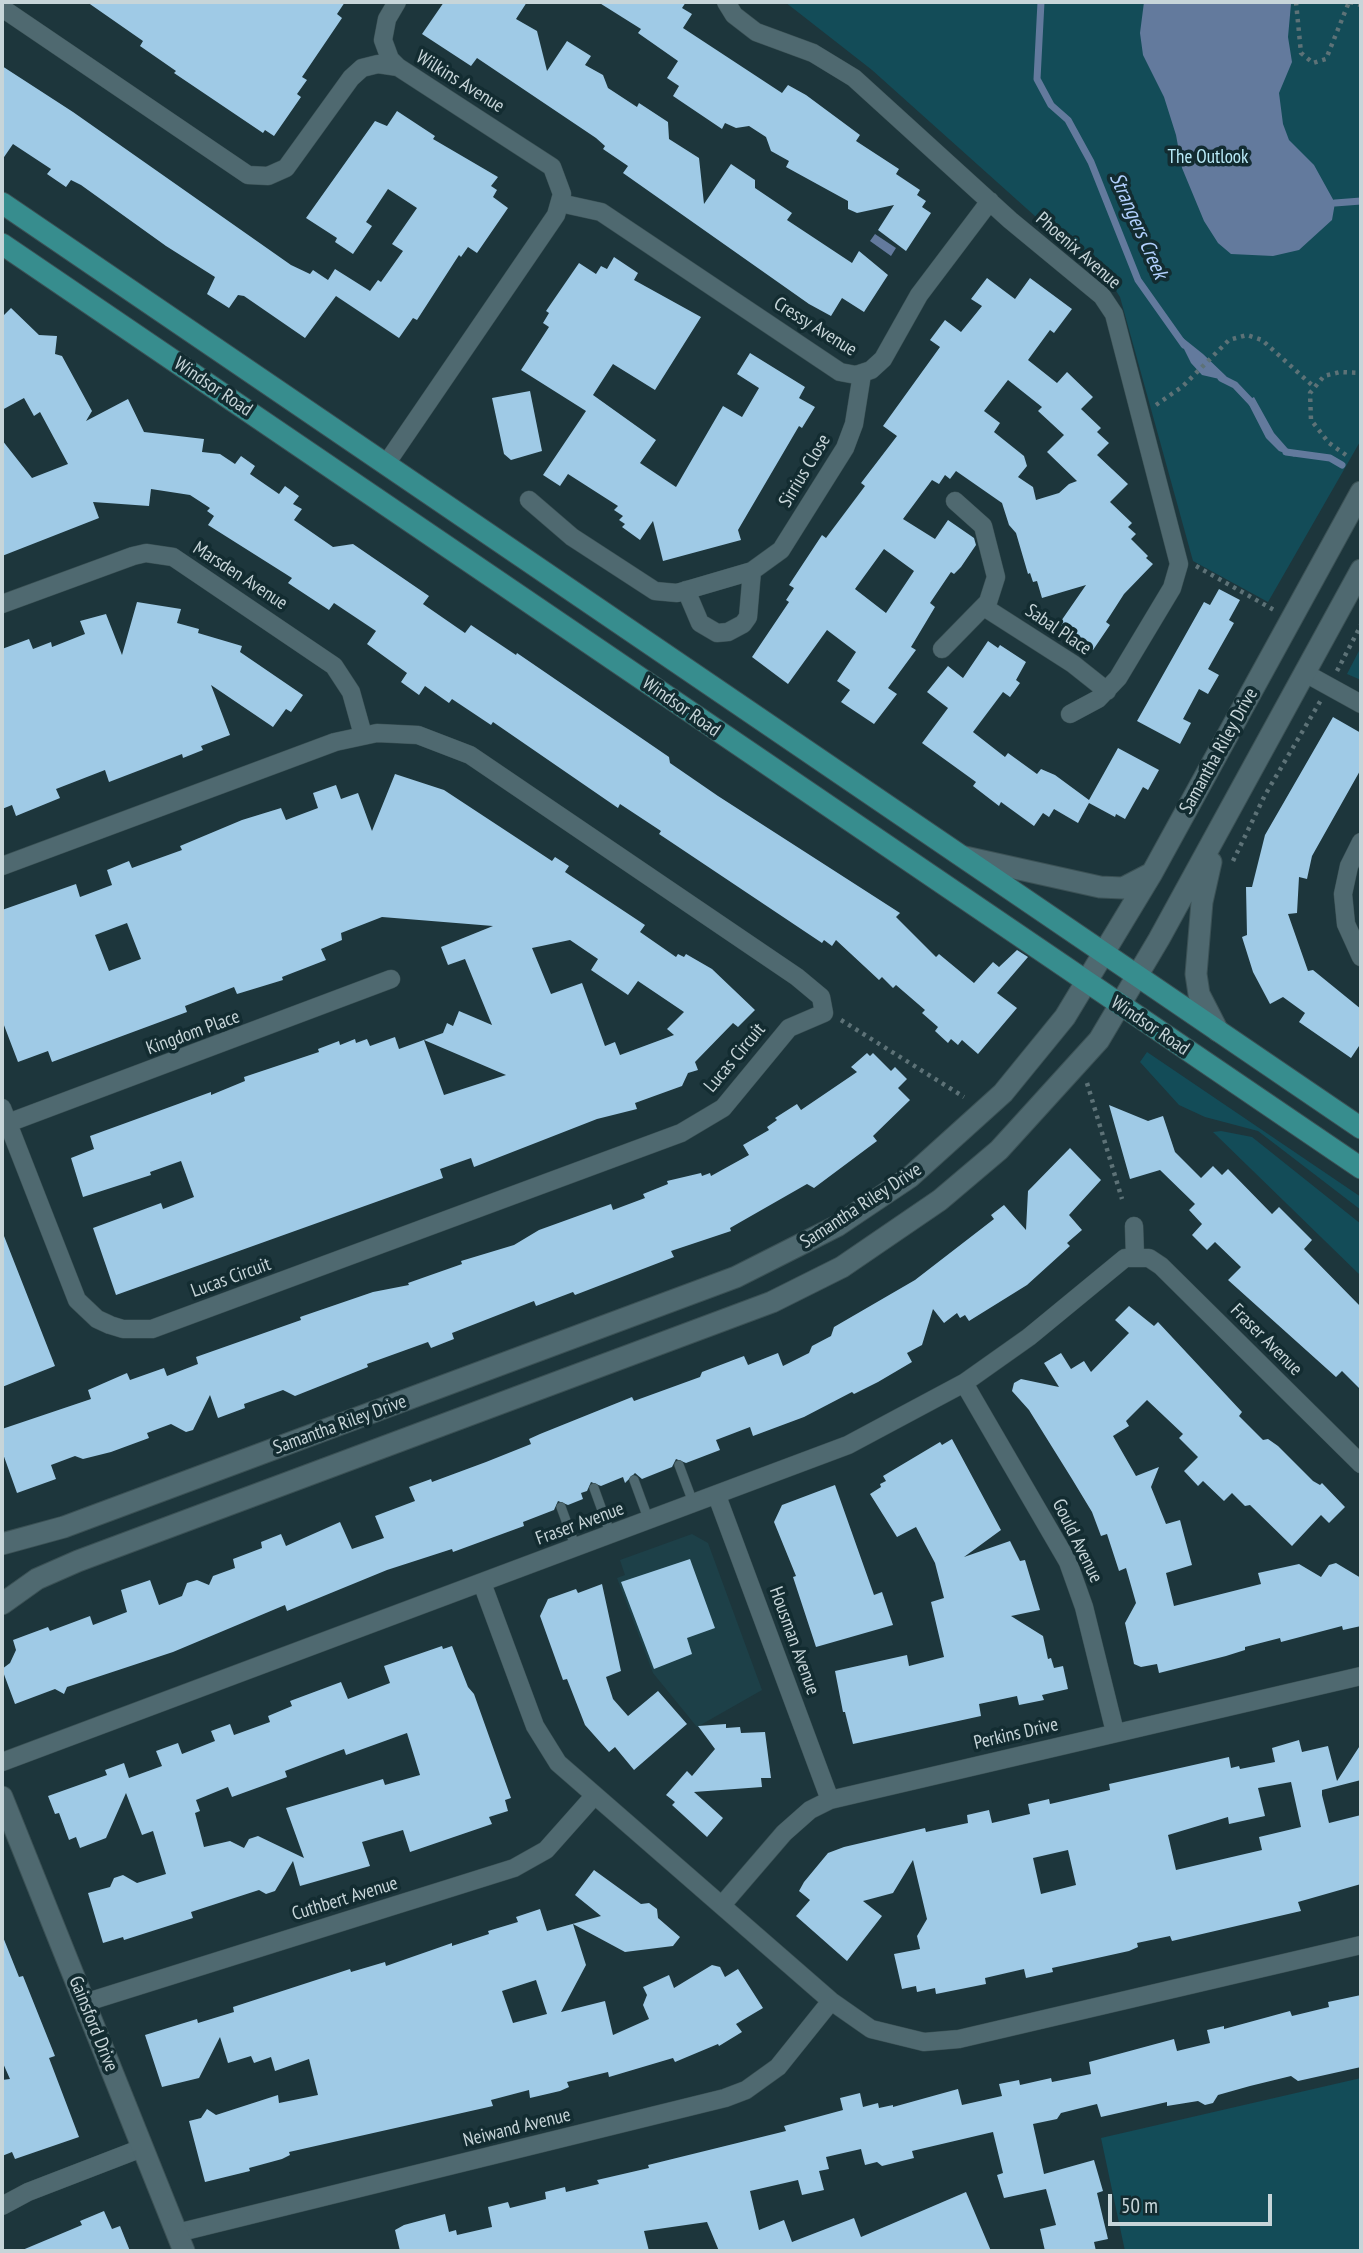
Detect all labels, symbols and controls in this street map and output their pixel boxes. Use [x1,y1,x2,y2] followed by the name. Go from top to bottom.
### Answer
[412,46,508,118] street label: Wilkins Avenue
[1168,147,1248,169] park label: The Outlook
[1103,169,1173,283] water label: Strangers Creek
[1031,208,1125,294] street label: Phoenix Avenue
[769,293,861,361] street label: Cressy Avenue
[169,352,257,422] street label: Windsor Road
[774,430,836,512] street label: Sirrius Close
[189,537,291,615] street label: Marsden Avenue
[1021,600,1095,660] street label: Sabal Place
[638,672,724,742] street label: Windsor Road
[1175,684,1263,818] street label: Samantha Riley Drive
[1106,991,1194,1061] street label: Windsor Road
[143,1006,243,1060] street label: Kingdom Place
[700,1019,770,1097] street label: Lucas Circuit
[796,1158,926,1254] street label: Samantha Riley Drive
[188,1253,274,1303] street label: Lucas Circuit
[1225,1299,1307,1381] street label: Fraser Avenue
[270,1390,410,1460] street label: Samantha Riley Drive
[1047,1495,1107,1587] street label: Gould Avenue
[533,1498,627,1550] street label: Fraser Avenue
[764,1584,824,1698] street label: Housman Avenue
[972,1713,1060,1755] street label: Perkins Drive
[289,1872,401,1926] street label: Cuthbert Avenue
[64,1973,122,2075] street label: Gainsford Drive
[461,2104,573,2152] street label: Neiwand Avenue
[1111,2180,1276,2224] scale bar
[1121,2192,1158,2219] text: 50 m

